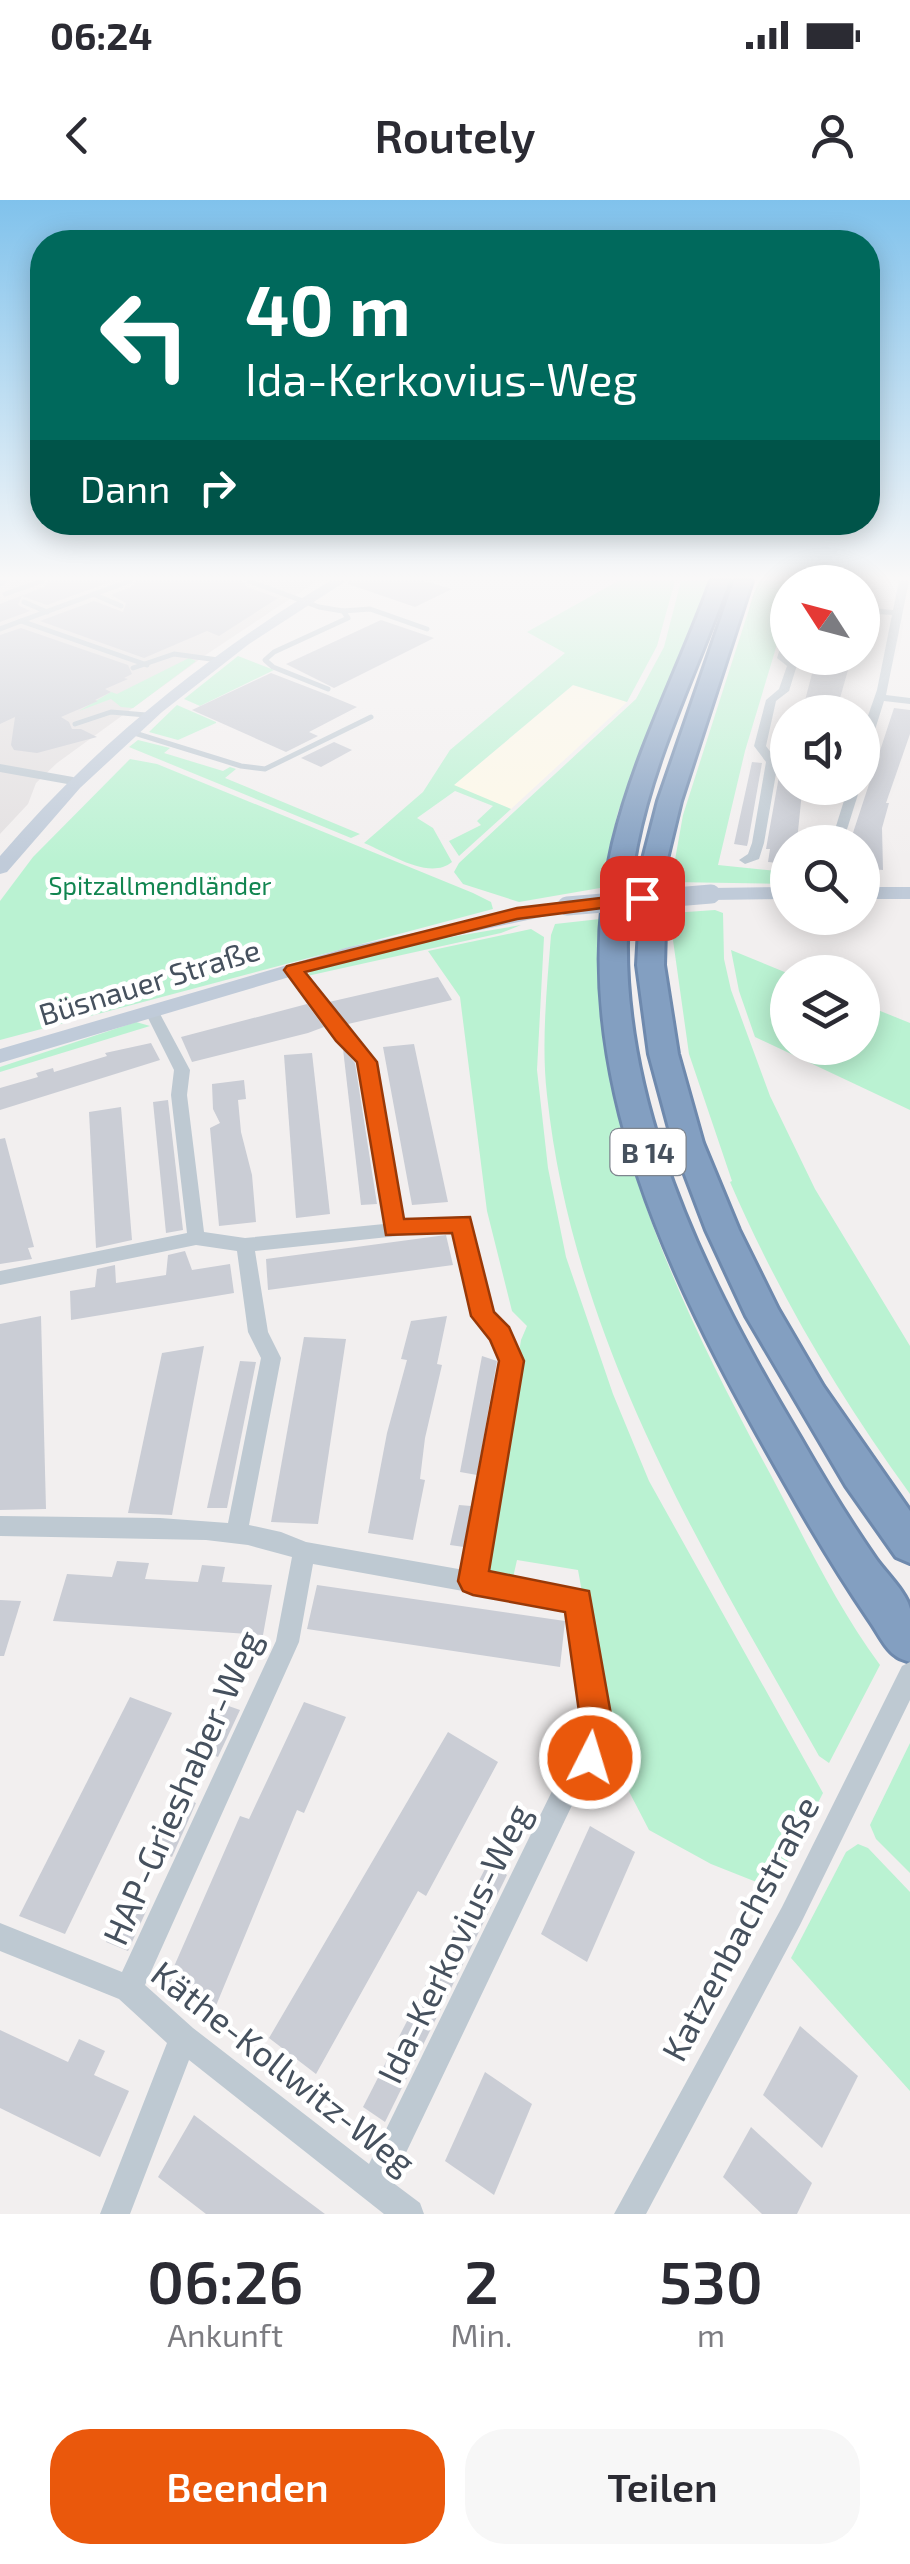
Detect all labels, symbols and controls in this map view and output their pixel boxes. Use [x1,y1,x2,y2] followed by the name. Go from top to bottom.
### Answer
[50,12,152,58] text: 06:24
[50,108,105,163] icon: back
[374,108,536,162] text: Routely
[805,108,860,163] icon: person
[245,266,411,350] text: 40 m
[80,270,210,400] icon: left
[245,351,638,405] text: Ida-Kerkovius-Weg
[190,460,245,515] icon: right
[80,465,170,511] text: Dann
[770,565,880,675] north arrow
[770,565,880,1065] map controls
[770,695,880,805] button: sound
[770,825,880,935] button: search
[600,856,685,941] pin
[48,870,272,900] park label: Spitzallmendländer
[615,871,670,926] icon: arrive
[34,930,264,1032] street label: Büsnauer Straße
[770,955,880,1065] button: layers
[610,1129,686,1175] road number: B 14
[93,1623,269,1951] street label: HAP-Grieshaber-Weg
[538,1706,642,1810] position arrow
[652,1789,826,2067] street label: Katzenbachstraße
[367,1797,539,2089] street label: Ida-Kerkovius-Weg
[144,1951,424,2183] street label: Käthe-Kollwitz-Weg
[147,2244,303,2316] text: 06:26
[464,2244,499,2316] text: 2
[659,2244,763,2316] text: 530
[167,2315,283,2353] text: Ankunft
[450,2315,512,2353] text: Min.
[697,2315,725,2353] text: m
[50,2429,445,2544] button: Beenden
[465,2429,860,2544] button: Teilen

